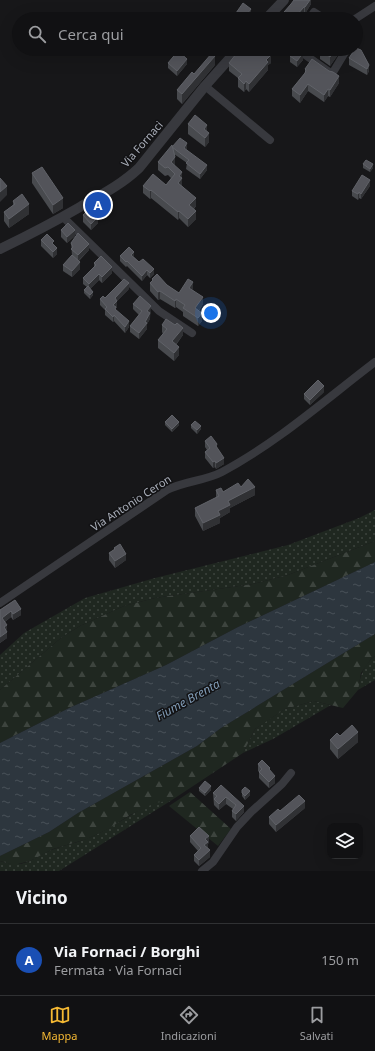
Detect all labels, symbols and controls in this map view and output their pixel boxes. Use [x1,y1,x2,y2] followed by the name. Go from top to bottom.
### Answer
[12,12,363,56] search box
[26,23,48,45] icon: search
[58,24,124,44] text: Cerca qui
[117,117,166,170] street label: Via Fornaci
[85,190,111,220] pin: A
[201,303,221,323] your location
[88,471,174,534] street label: Via Antonio Ceron
[153,675,223,724] water label: Fiume Brenta
[327,823,363,859] map controls
[327,823,363,859] button: layers
[16,886,68,909] text: Vicino
[54,941,200,961] text: Via Fornaci / Borghi
[25,951,34,969] text: A
[321,951,359,969] text: 150 m
[54,961,182,979] text: Fermata · Via Fornaci
[42,1004,77,1043] tab: Mappa
[161,1004,217,1043] tab: Indicazioni
[300,1004,333,1043] tab: Salvati

